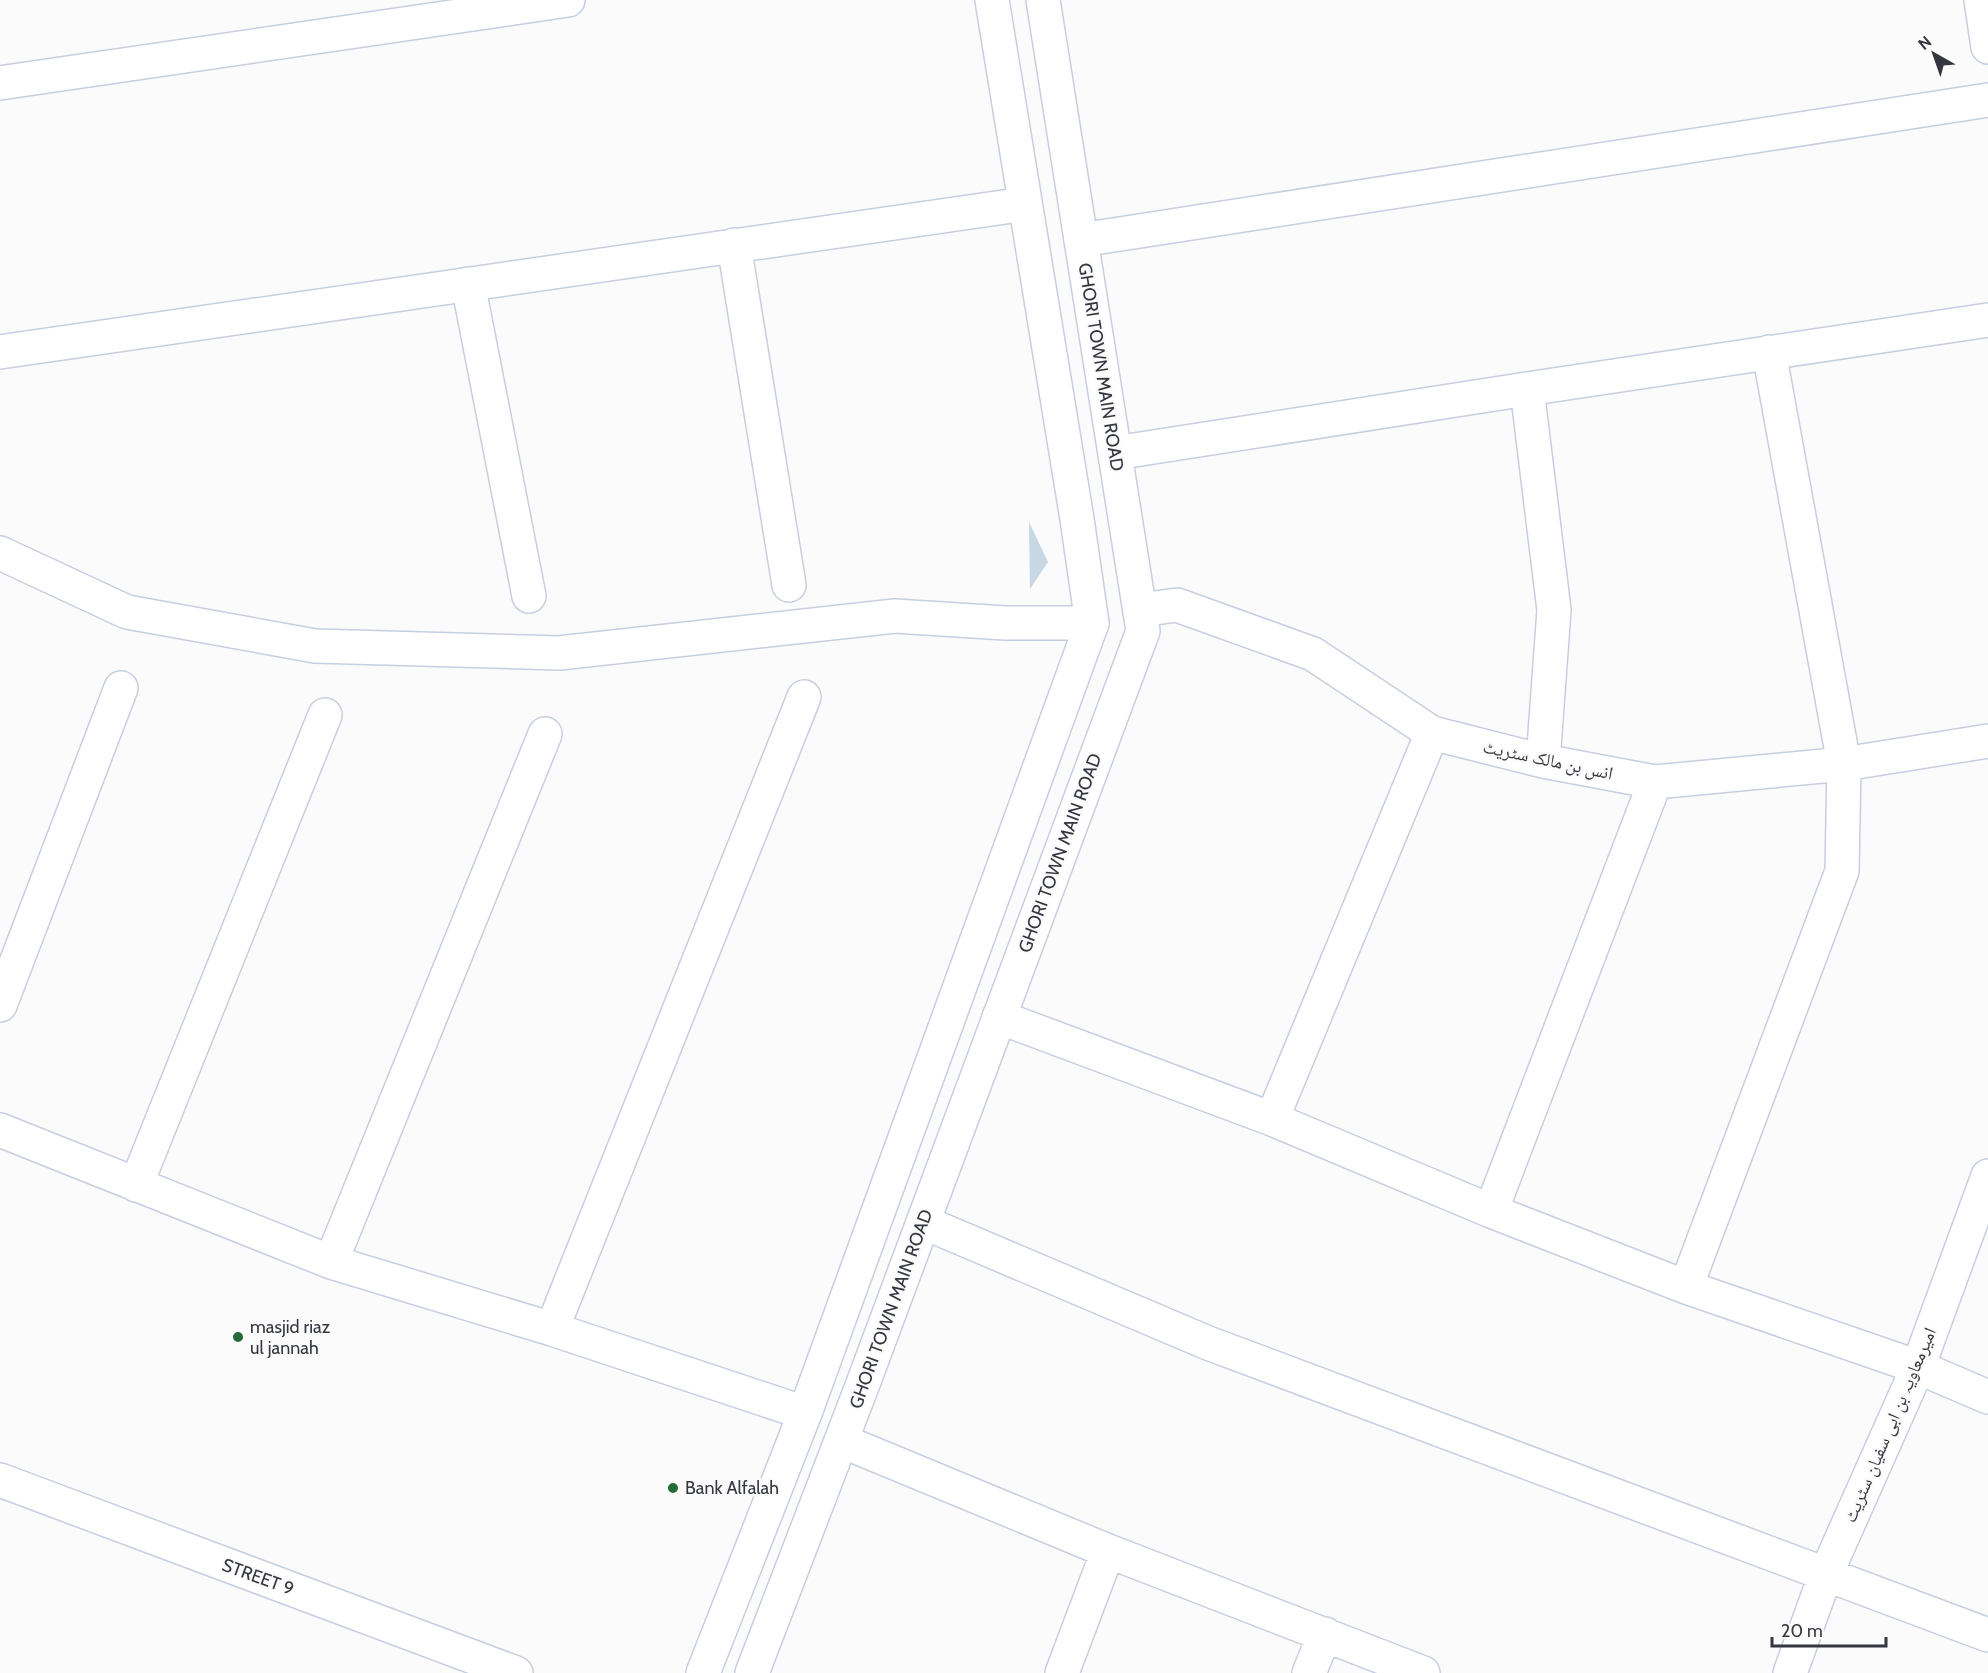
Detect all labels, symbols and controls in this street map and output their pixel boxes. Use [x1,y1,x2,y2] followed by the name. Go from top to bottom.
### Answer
[1904,24,1964,84] north arrow
[1914,32,1935,54] text: N
[1074,261,1128,473] street label: GHORI TOWN MAIN ROAD
[1481,735,1615,785] street label: انس بن مالک سٹریٹ
[1014,750,1106,956] street label: GHORI TOWN MAIN ROAD
[845,1206,937,1412] street label: GHORI TOWN MAIN ROAD
[250,1316,331,1359] place label: masjid riaz ul jannah
[1839,1324,1941,1526] street label: امیرمعاویہ بن ابی سفیان سٹریٹ
[231,1330,245,1344] marker: masjid riaz ul jannah
[685,1477,779,1499] place label: Bank Alfalah
[666,1481,680,1495] marker: Bank Alfalah
[219,1554,297,1600] street label: STREET 9
[1772,1610,1886,1648] scale bar
[1781,1620,1823,1642] text: 20 m

